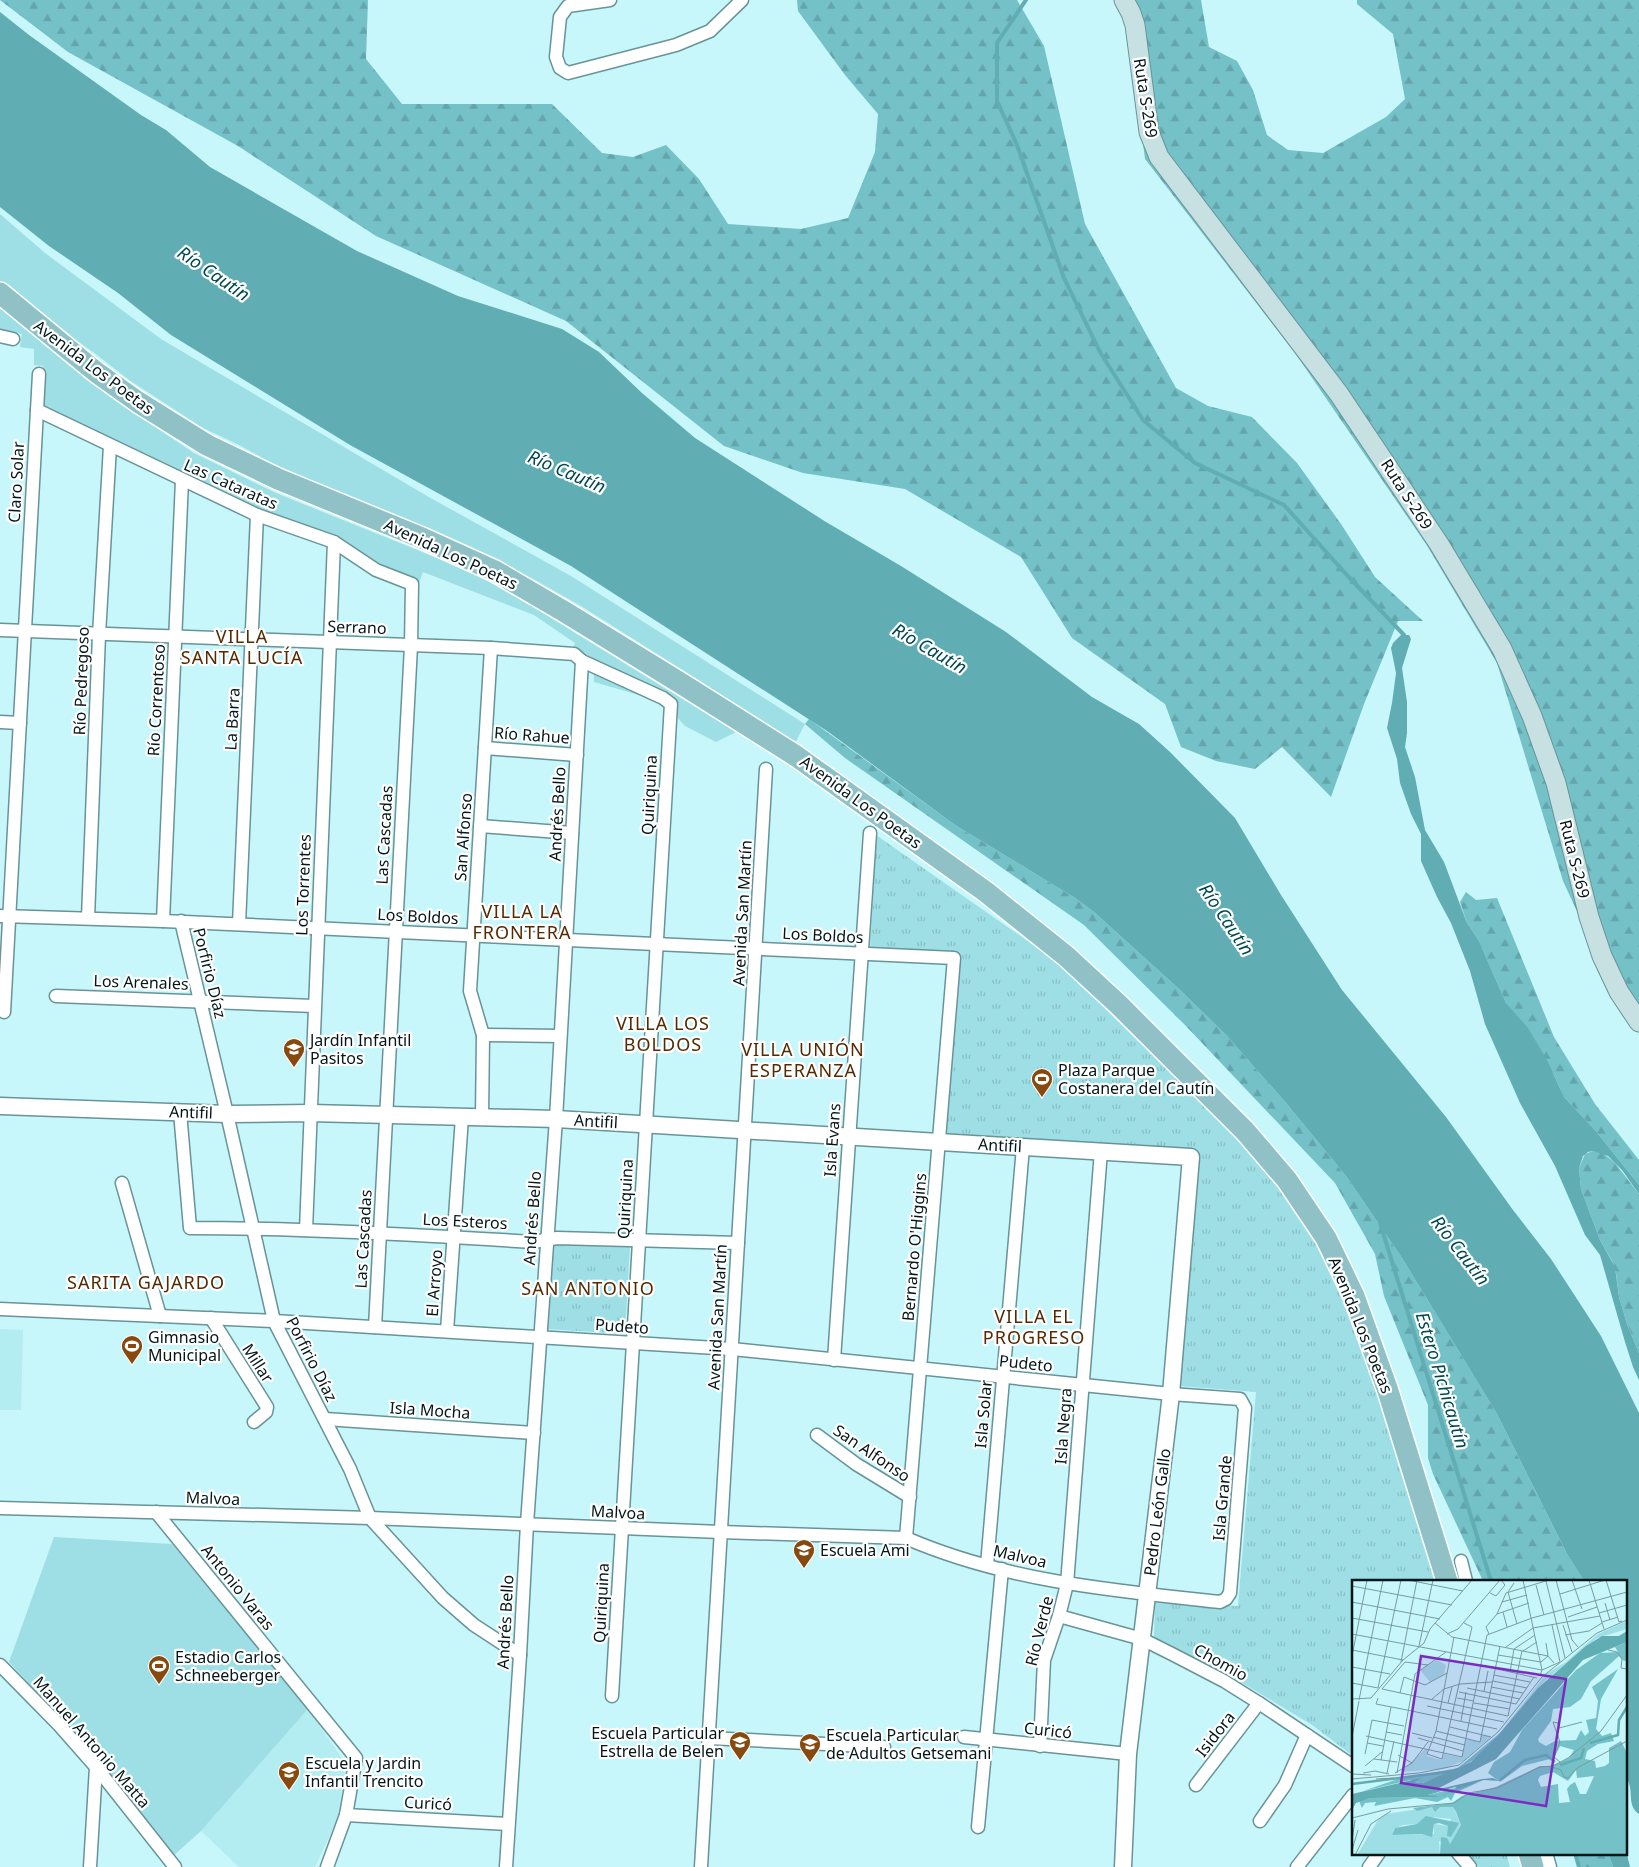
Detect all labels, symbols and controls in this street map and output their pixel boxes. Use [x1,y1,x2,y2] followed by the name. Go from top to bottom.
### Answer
[1129,57,1163,139] street label: Ruta S-269
[173,240,255,306] water label: Río Cautín
[29,315,159,419] street label: Avenida Los Poetas
[3,440,29,523] street label: Claro Solar
[525,444,609,498] water label: Río Cautín
[181,453,281,515] street label: Las Cataratas
[1376,454,1438,534] street label: Ruta S-269
[381,513,521,595] street label: Avenida Los Poetas
[327,615,387,639] street label: Serrano
[888,617,972,679] water label: Río Cautín
[181,624,303,669] district label: VILLA SANTA LUCÍA
[68,626,94,736] street label: Río Pedregoso
[142,643,170,757] street label: Río Correntoso
[219,687,245,751] street label: La Barra
[493,721,571,749] street label: Río Rahue
[796,750,926,854] street label: Avenida Los Poetas
[636,754,662,836] street label: Quiriquina
[544,766,570,862] street label: Andrés Bello
[370,785,398,885] street label: Las Cascadas
[449,792,477,882] street label: San Alfonso
[1555,817,1595,901] street label: Ruta S-269
[290,834,316,936] street label: Los Torrentes
[727,839,757,987] street label: Avenida San Martín
[1194,878,1260,960] water label: Río Cautín
[473,899,572,944] district label: VILLA LA FRONTERA
[377,903,459,929] street label: Los Boldos
[782,922,864,948] street label: Los Boldos
[188,925,232,1021] street label: Porfirio Díaz
[93,969,189,995] street label: Los Arenales
[616,1011,710,1056] district label: VILLA LOS BOLDOS
[308,1029,411,1069] place label: Jardín Infantil Pasitos
[282,1037,306,1068] school or university icon: Jardín Infantil Pasitos
[741,1037,865,1082] district label: VILLA UNIÓN ESPERANZA
[1058,1059,1214,1099] place label: Plaza Parque Costanera del Cautín
[1030,1067,1054,1098] sports icon: Plaza Parque Costanera del Cautín
[169,1100,213,1124] street label: Antifil
[818,1102,846,1178] street label: Isla Evans
[574,1109,618,1133] street label: Antifil
[978,1133,1022,1157] street label: Antifil
[612,1158,638,1240] street label: Quiriquina
[518,1170,546,1266] street label: Andrés Bello
[897,1172,931,1322] street label: Bernardo O'Higgins
[349,1189,377,1289] street label: Las Cascadas
[422,1208,508,1234] street label: Los Esteros
[1426,1210,1496,1290] water label: Río Cautín
[702,1243,732,1391] street label: Avenida San Martín
[421,1249,447,1317] street label: El Arroyo
[1324,1254,1398,1396] street label: Avenida Los Poetas
[67,1270,225,1294] district label: SARITA GAJARDO
[521,1276,655,1300] district label: SAN ANTONIO
[983,1304,1085,1349] district label: VILLA EL PROGRESO
[1411,1309,1475,1451] water label: Estero Pichicautín
[281,1313,343,1405] street label: Porfirio Díaz
[594,1313,650,1339] street label: Pudeto
[148,1326,221,1366] place label: Gimnasio Municipal
[120,1334,144,1365] sports icon: Gimnasio Municipal
[237,1339,279,1387] street label: Millar
[998,1349,1054,1377] street label: Pudeto
[969,1379,997,1449] street label: Isla Solar
[1049,1387,1077,1465] street label: Isla Negra
[389,1396,471,1424] street label: Isla Mocha
[829,1419,915,1487] street label: San Alfonso
[1138,1447,1176,1577] street label: Pedro León Gallo
[1207,1454,1237,1542] street label: Isla Grande
[185,1486,241,1510] street label: Malvoa
[590,1500,646,1524] street label: Malvoa
[792,1538,816,1569] school or university icon: Escuela Ami
[197,1539,279,1635] street label: Antonio Varas
[820,1539,910,1561] place label: Escuela Ami
[991,1539,1049,1573] street label: Malvoa
[588,1562,614,1644] street label: Quiriquina
[492,1574,518,1670] street label: Andrés Bello
[1352,1580,1626,1854] inset map
[1020,1594,1058,1668] street label: Río Verde
[1190,1638,1252,1686] street label: Chomio
[175,1646,281,1686] place label: Estadio Carlos Schneeberger
[147,1654,171,1685] sports icon: Estadio Carlos Schneeberger
[29,1671,155,1813] street label: Manuel Antonio Matta
[1190,1707,1240,1761] street label: Isidora
[1023,1717,1073,1743] street label: Curicó
[591,1722,724,1762] place label: Escuela Particular Estrella de Belen
[826,1724,991,1764] place label: Escuela Particular de Adultos Getsemani
[728,1730,752,1761] school or university icon: Escuela Particular Estrella de Belen
[798,1732,822,1763] school or university icon: Escuela Particular de Adultos Getsemani
[305,1752,423,1792] place label: Escuela y Jardin Infantil Trencito
[277,1760,301,1791] school or university icon: Escuela y Jardin Infantil Trencito
[403,1791,453,1815] street label: Curicó

